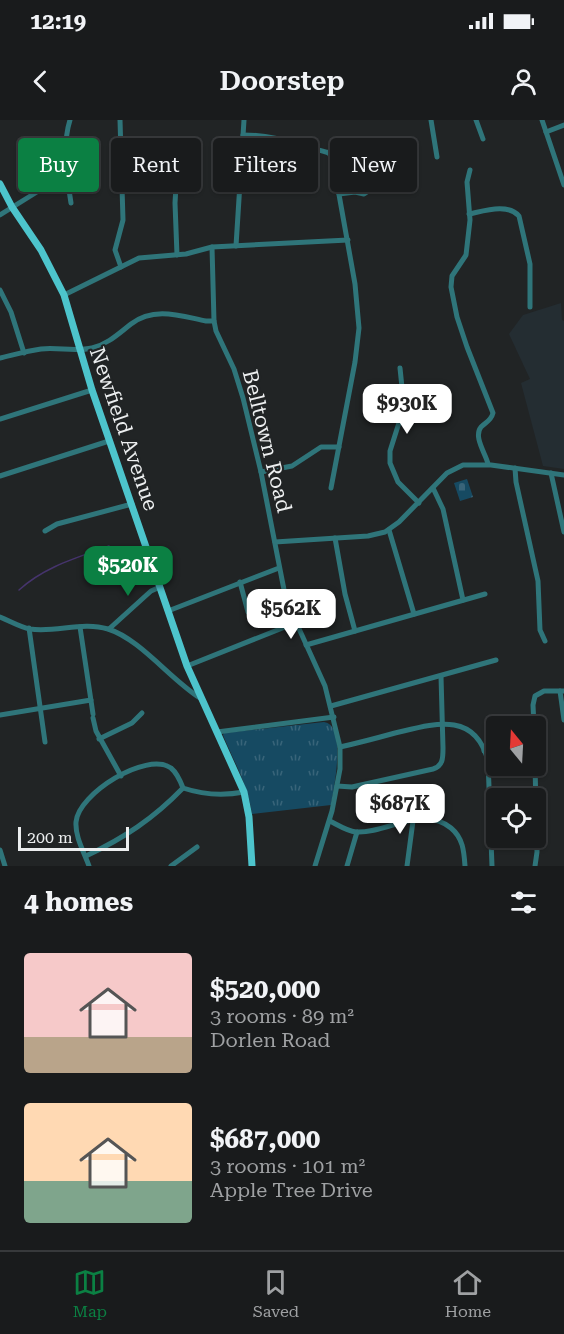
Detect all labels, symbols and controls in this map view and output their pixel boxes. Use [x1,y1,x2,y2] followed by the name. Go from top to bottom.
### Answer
[30,9,86,34] text: 12:19
[24,65,57,98] icon: back
[219,65,345,97] text: Doorstep
[507,65,540,98] icon: person
[18,138,99,192] chip: Buy
[111,138,201,192] chip: Rent
[213,138,318,192] chip: Filters
[330,138,417,192] chip: New
[85,344,163,514] street label: Newfield Avenue
[238,367,296,515] street label: Belltown Road
[365,384,449,435] pin: $930K
[377,391,437,415] text: $930K
[86,546,170,597] pin: $520K
[98,553,158,577] text: $520K
[249,589,333,640] pin: $562K
[261,596,321,620] text: $562K
[486,716,546,776] north arrow
[486,716,546,848] map controls
[358,784,442,835] pin: $687K
[486,788,546,848] button: locate
[370,791,430,815] text: $687K
[18,824,129,852] scale bar
[27,828,73,847] text: 200 m
[507,886,540,919] icon: filters
[24,887,133,917] text: 4 homes
[210,974,320,1004] text: $520,000
[72,977,144,1049] icon: home
[210,1004,354,1028] text: 3 rooms · 89 m²
[210,1028,330,1052] text: Dorlen Road
[210,1124,320,1154] text: $687,000
[72,1127,144,1199] icon: home
[210,1154,365,1178] text: 3 rooms · 101 m²
[210,1178,373,1202] text: Apple Tree Drive
[73,1266,107,1321] tab: Map
[253,1266,299,1321] tab: Saved
[445,1266,491,1321] tab: Home

